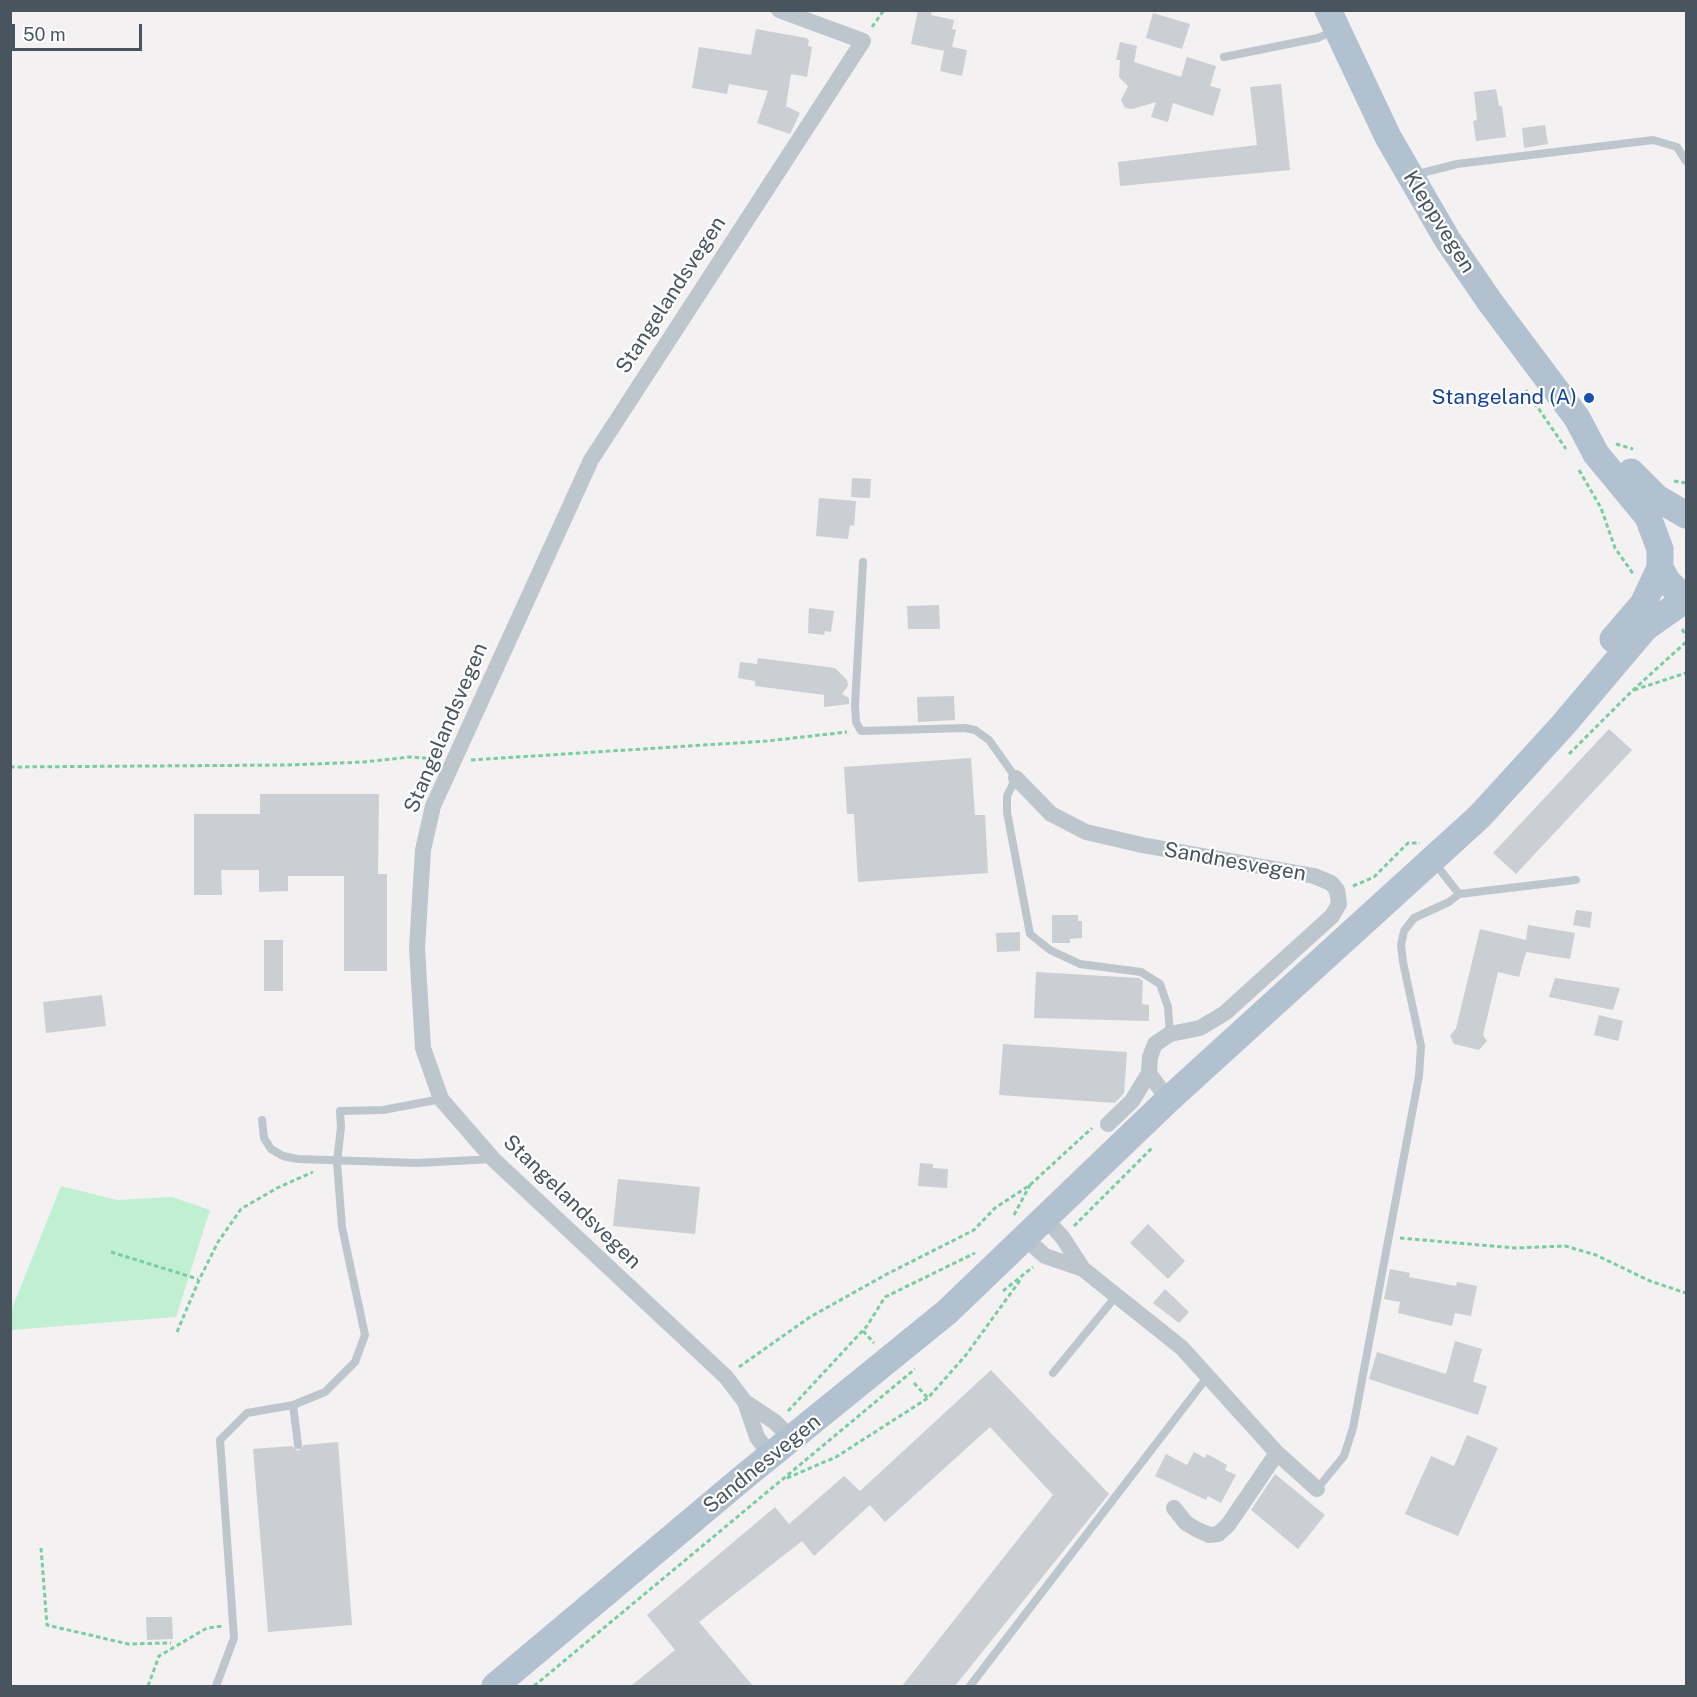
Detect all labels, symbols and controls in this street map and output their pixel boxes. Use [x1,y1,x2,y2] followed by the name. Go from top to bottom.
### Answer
[15,12,146,50] scale bar
[23,24,66,45] text: 50 m
[1398,166,1480,278] street label: Kleppvegen
[611,212,731,378] street label: Stangelandsvegen
[1432,385,1577,411] place label: Stangeland (A)
[1582,391,1596,405] marker: Stangeland (A)
[399,639,493,817] street label: Stangelandsvegen
[1162,837,1308,887] street label: Sandnesvegen
[498,1130,646,1274] street label: Stangelandsvegen
[698,1409,826,1519] street label: Sandnesvegen

